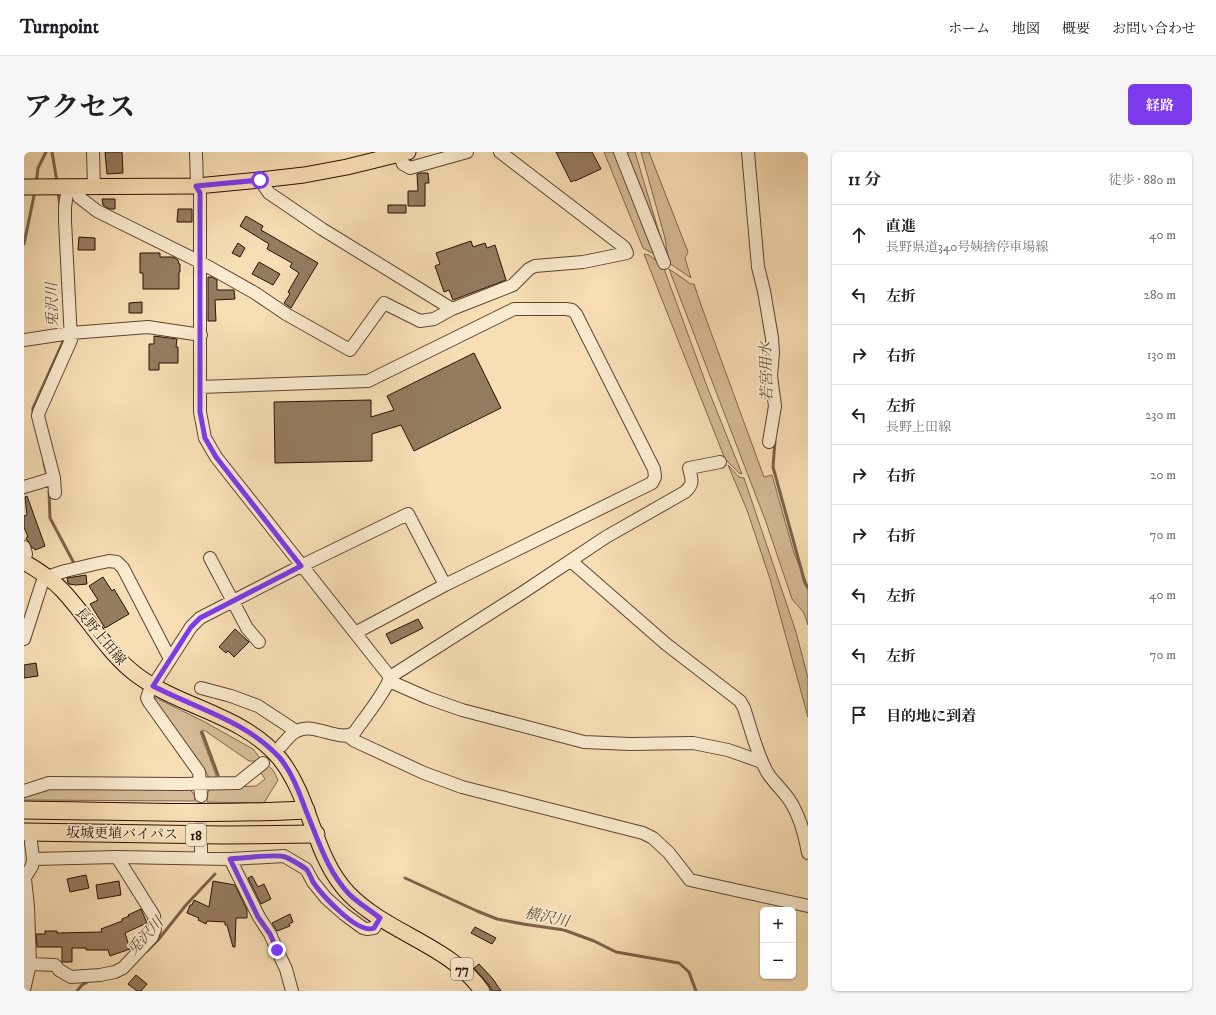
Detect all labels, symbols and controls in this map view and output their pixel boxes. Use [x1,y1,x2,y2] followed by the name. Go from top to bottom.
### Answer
[20,16,99,39] text: Turnpoint
[948,20,990,38] text: ホーム
[1012,20,1040,38] text: 地図
[1062,20,1090,38] text: 概要
[1112,20,1196,38] text: お問い合わせ
[1128,84,1192,125] button: 経路
[24,90,135,125] text: アクセス
[848,169,881,191] text: 11 分
[251,171,269,189] route start
[1109,172,1176,188] text: 徒歩 · 880 m
[886,217,916,236] text: 直進
[848,224,870,246] icon: ahead
[1149,227,1176,243] text: 40 m
[886,239,1048,255] text: 長野県道340号姨捨停車場線
[43,280,62,328] water label: 兎沢川
[848,284,870,306] icon: left
[886,287,916,306] text: 左折
[1144,287,1176,303] text: 280 m
[756,340,777,402] water label: 若宮用水
[848,344,870,366] icon: right
[886,347,916,366] text: 右折
[1147,347,1176,363] text: 130 m
[886,397,916,416] text: 左折
[848,404,870,426] icon: left
[1145,407,1176,423] text: 230 m
[886,419,951,435] text: 長野上田線
[848,464,870,486] icon: right
[886,467,916,486] text: 右折
[1150,467,1176,483] text: 20 m
[848,524,870,546] icon: right
[886,527,916,546] text: 右折
[1150,527,1176,543] text: 70 m
[848,584,870,606] icon: left
[886,587,916,606] text: 左折
[1149,587,1176,603] text: 40 m
[71,604,130,669] street label: 長野上田線
[848,644,870,666] icon: left
[886,647,916,666] text: 左折
[1150,647,1176,663] text: 70 m
[848,704,870,726] icon: arrive
[886,707,976,726] text: 目的地に到着
[66,824,178,844] street label: 坂城更埴バイパス
[186,824,206,846] road number: 18
[523,904,573,932] water label: 横沢川
[760,907,796,979] map controls
[760,907,796,943] button: +
[123,912,169,959] water label: 兎沢川
[268,941,286,959] route end
[760,943,796,979] button: −
[451,958,473,980] road number: 77

